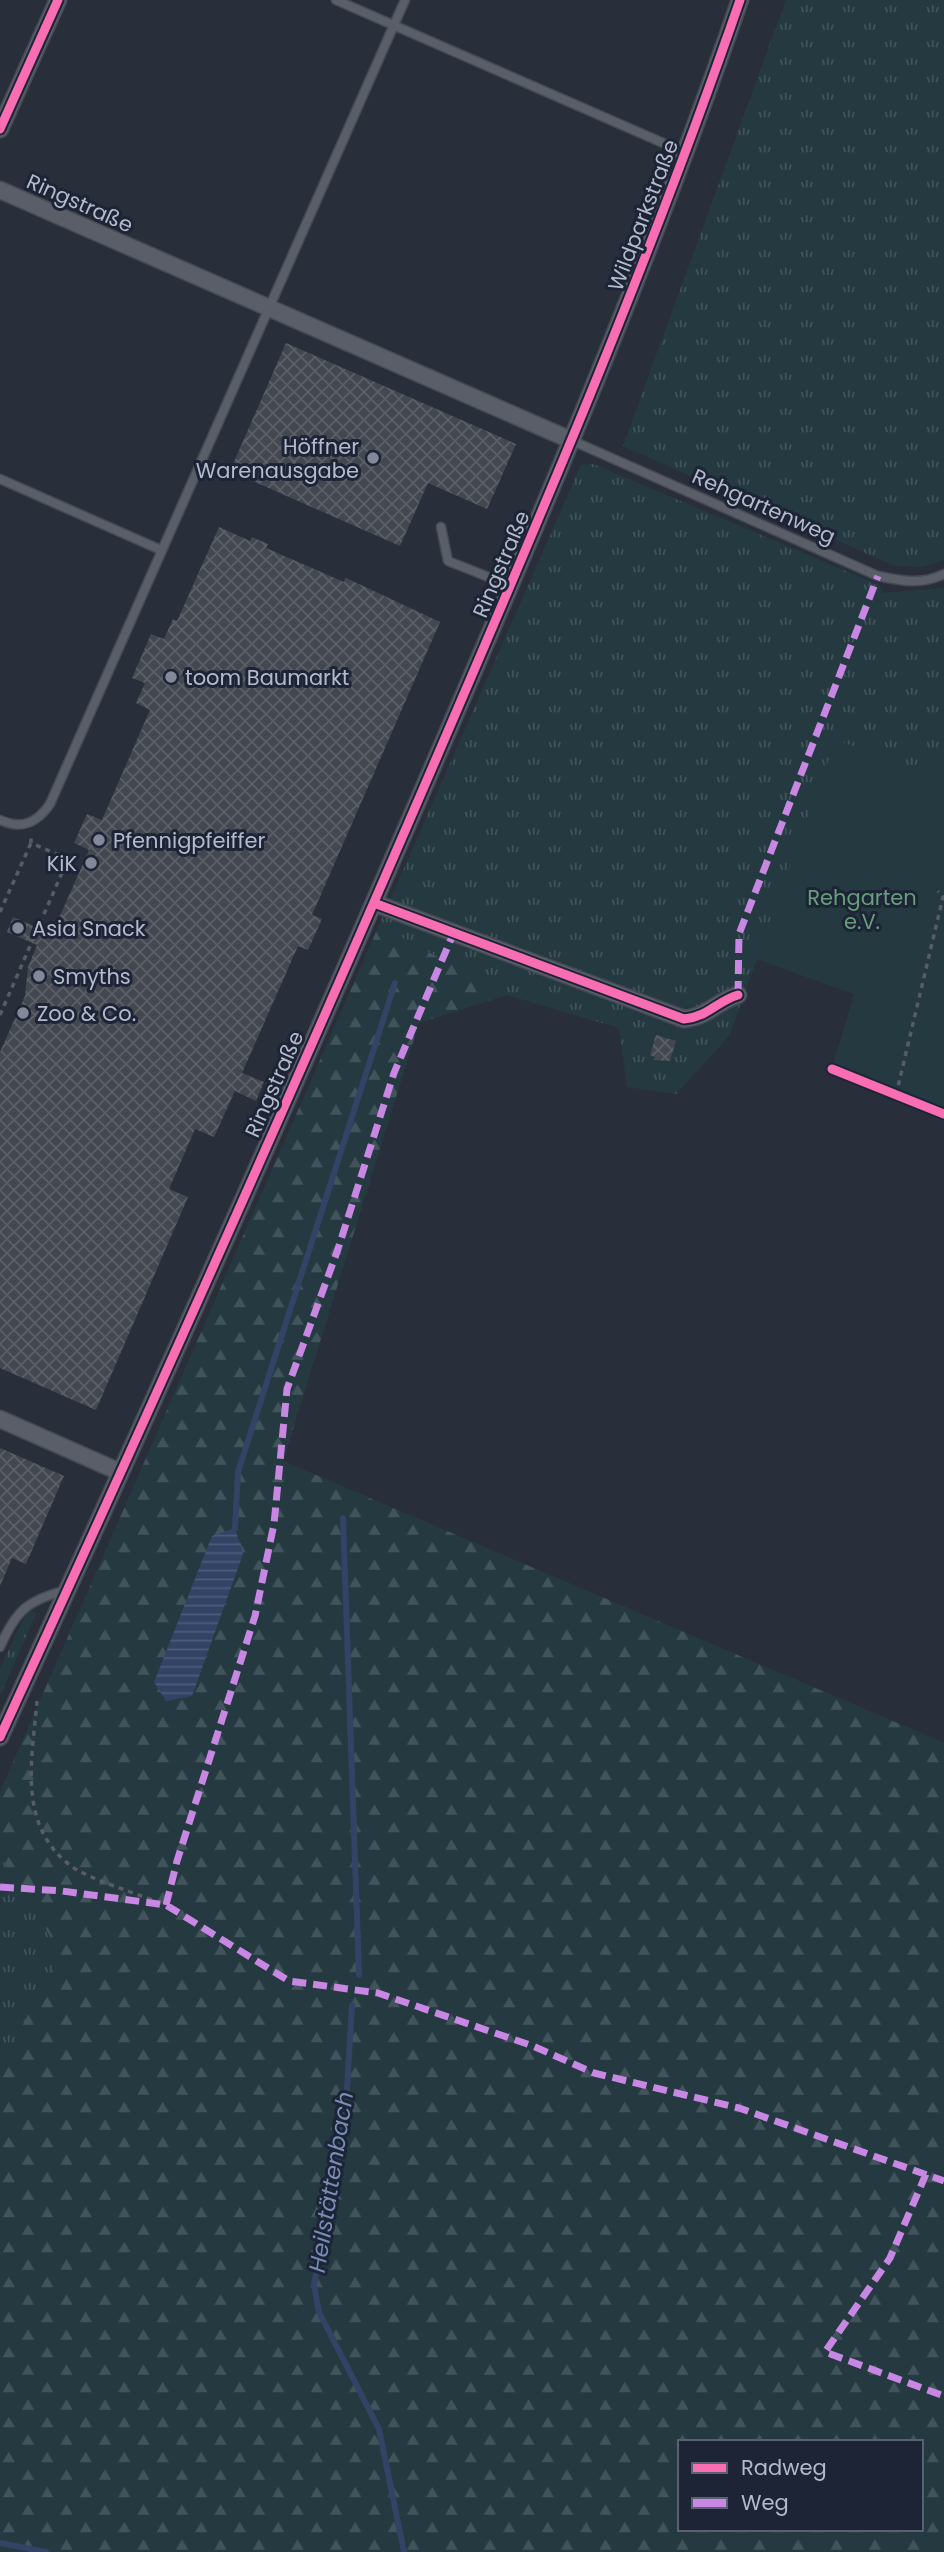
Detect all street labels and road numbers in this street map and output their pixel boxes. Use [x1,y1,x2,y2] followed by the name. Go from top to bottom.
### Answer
[601,135,685,295] street label: Wildparkstraße
[22,167,138,239] street label: Ringstraße
[688,461,840,551] street label: Rehgartenweg
[465,506,537,622] street label: Ringstraße
[238,1026,310,1142] street label: Ringstraße

